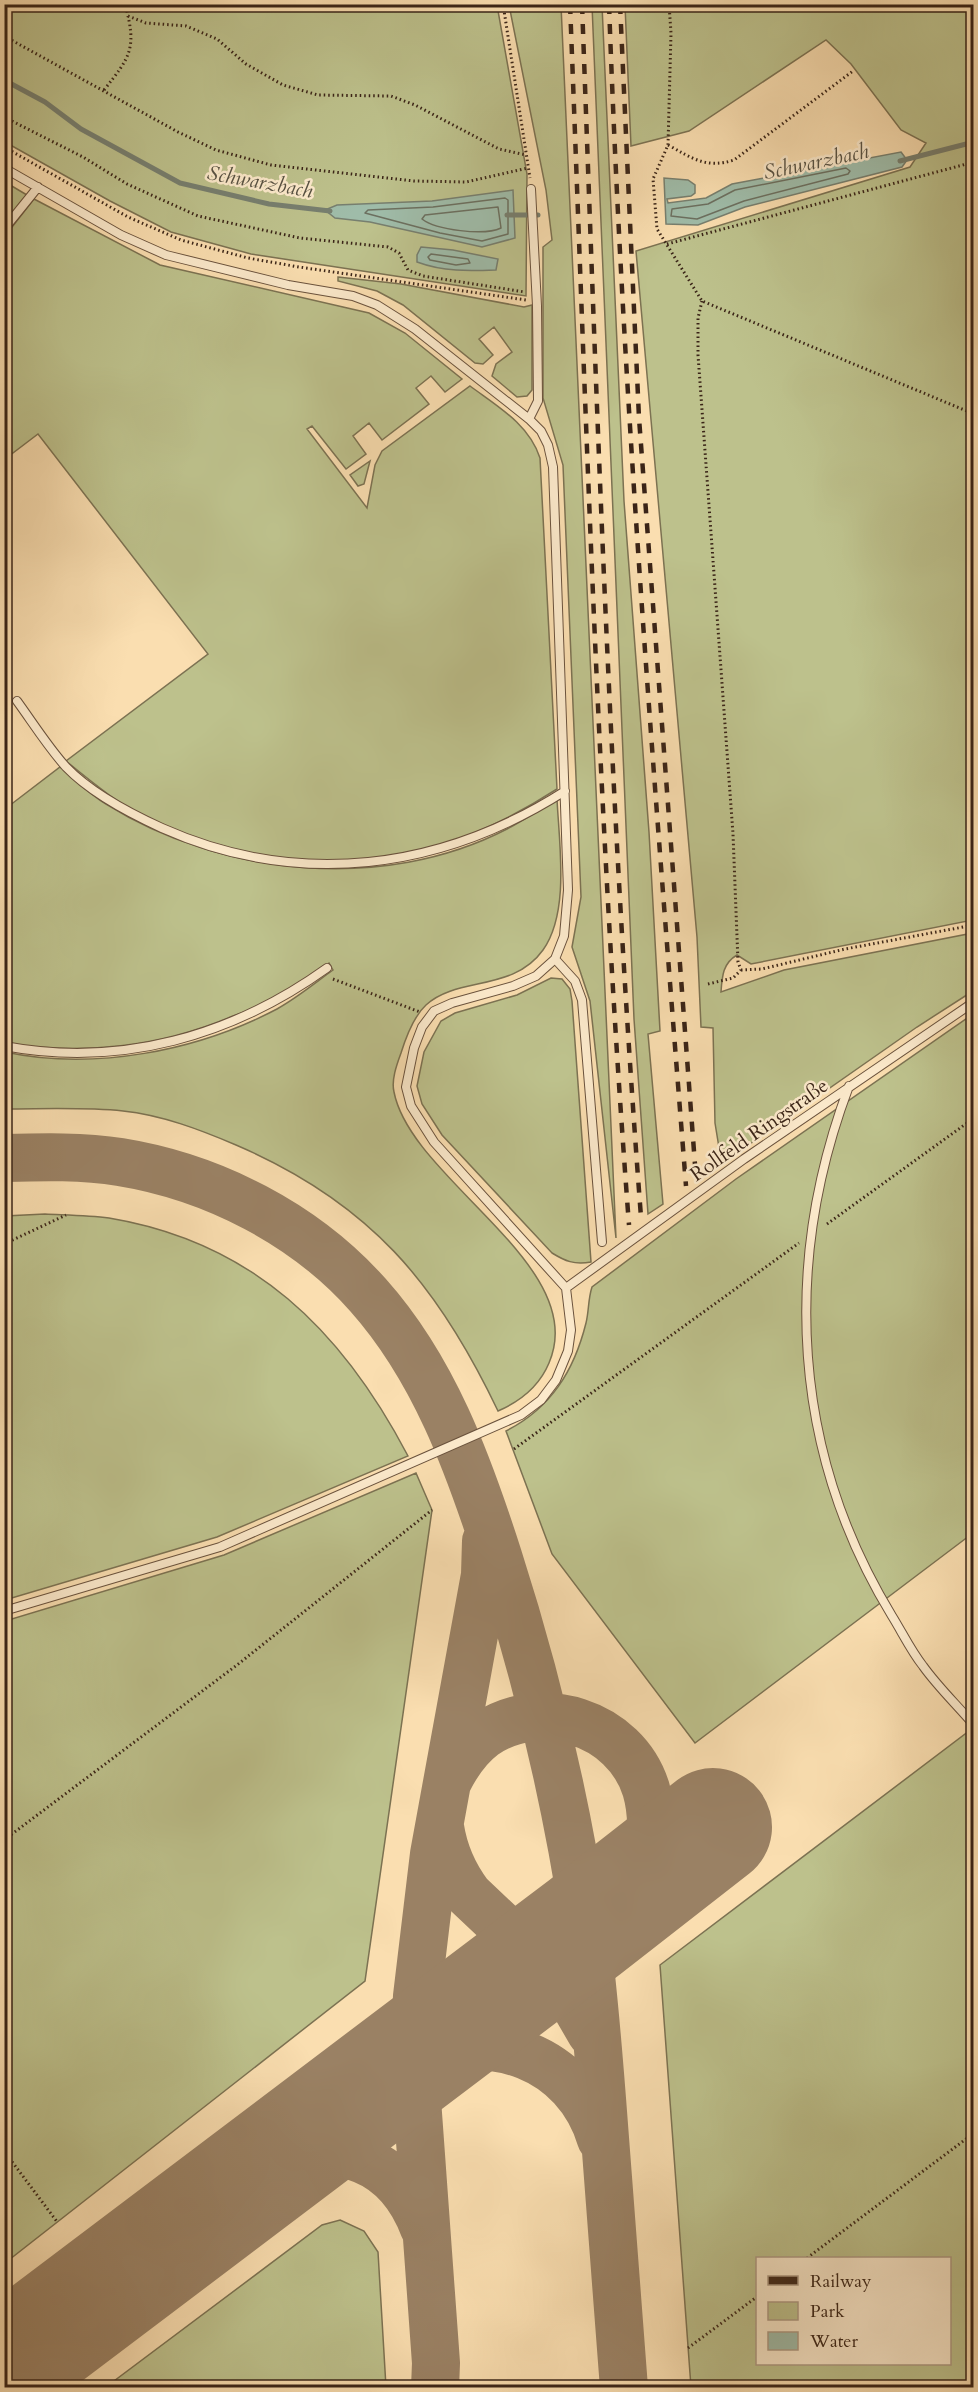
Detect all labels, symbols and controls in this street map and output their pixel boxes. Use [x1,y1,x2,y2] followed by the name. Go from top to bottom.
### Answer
[761,137,871,187] water label: Schwarzbach
[205,158,315,206] water label: Schwarzbach
[684,1072,834,1188] street label: Rollfeld Ringstraße
[756,2257,951,2365] legend
[810,2269,872,2294] text: Railway
[810,2299,845,2324] text: Park
[809,2329,859,2354] text: Water

